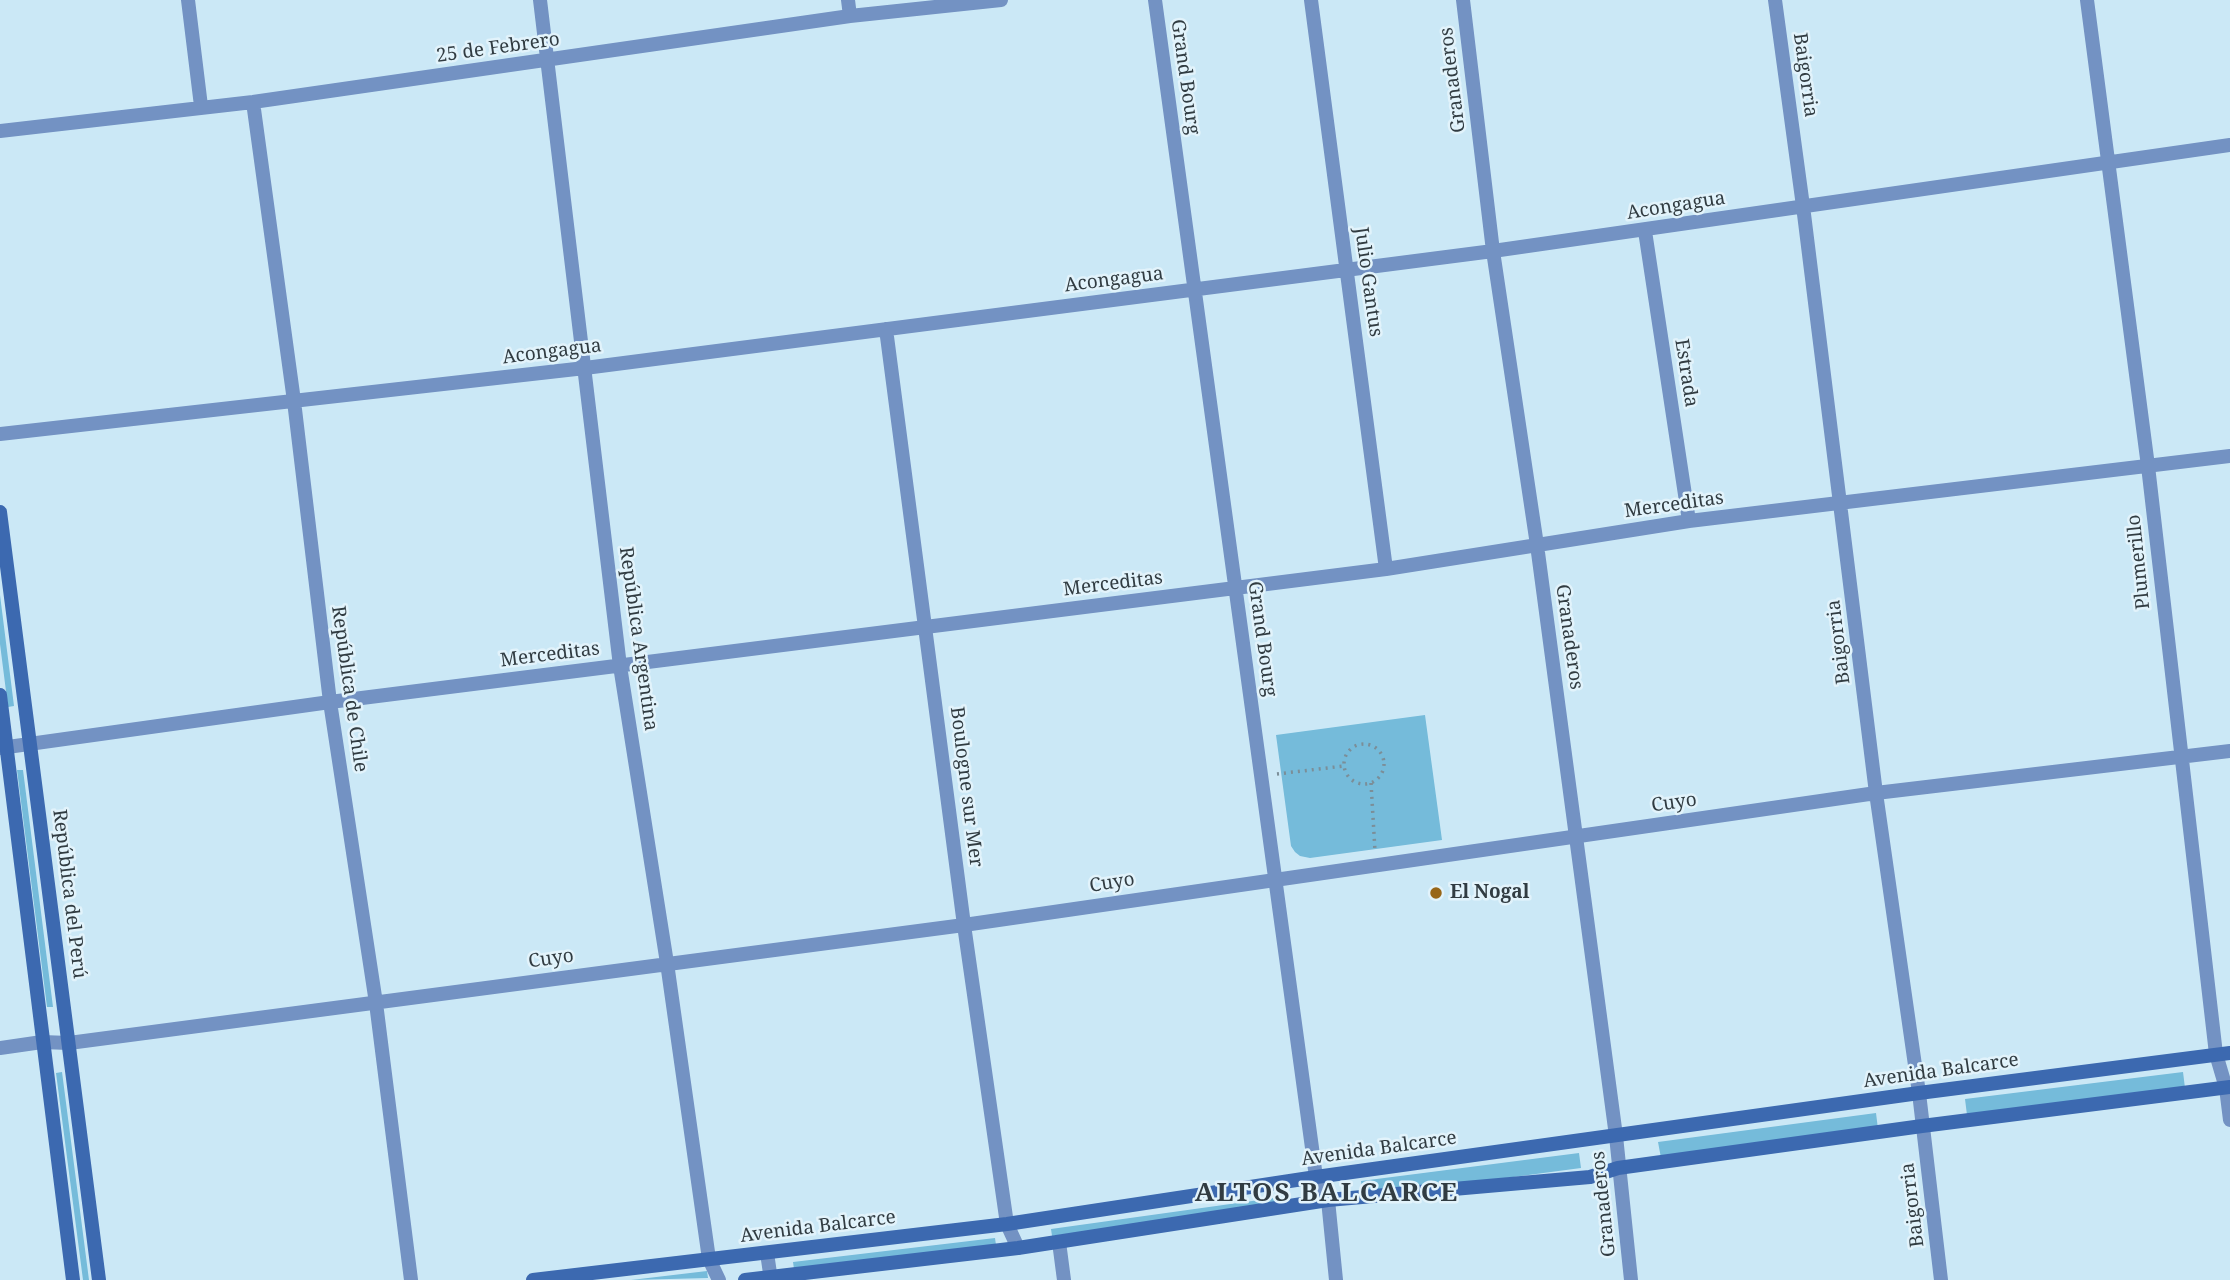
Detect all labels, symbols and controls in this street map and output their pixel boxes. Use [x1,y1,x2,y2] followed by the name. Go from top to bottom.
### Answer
[1166,18,1204,136] street label: Grand Bourg
[1435,26,1471,134] street label: Granaderos
[435,28,561,68] street label: 25 de Febrero
[1788,31,1822,119] street label: Baigorria
[1625,187,1727,225] street label: Acongagua
[1349,226,1387,338] street label: Julio Gantus
[1063,263,1165,297] street label: Acongagua
[501,335,603,369] street label: Acongagua
[1669,337,1703,409] street label: Estrada
[1623,487,1725,523] street label: Merceditas
[2123,513,2155,611] street label: Plumerillo
[614,545,662,733] street label: República Argentina
[1062,567,1164,601] street label: Merceditas
[1243,580,1281,698] street label: Grand Bourg
[1550,583,1588,691] street label: Granaderos
[1823,598,1855,686] street label: Baigorria
[326,604,372,774] street label: República de Chile
[499,638,601,672] street label: Merceditas
[945,706,987,868] street label: Boulogne sur Mer
[1650,789,1698,817] street label: Cuyo
[47,808,91,980] street label: República del Perú
[1088,868,1136,898] street label: Cuyo
[1450,882,1529,904] place label: El Nogal
[1428,885,1444,901] marker: El Nogal
[527,945,575,973] street label: Cuyo
[1862,1049,2020,1093] street label: Avenida Balcarce
[1300,1127,1458,1171] street label: Avenida Balcarce
[1587,1150,1621,1258] street label: Granaderos
[1897,1161,1929,1249] street label: Baigorria
[1197,1178,1457,1210] district label: ALTOS BALCARCE
[739,1206,897,1248] street label: Avenida Balcarce

